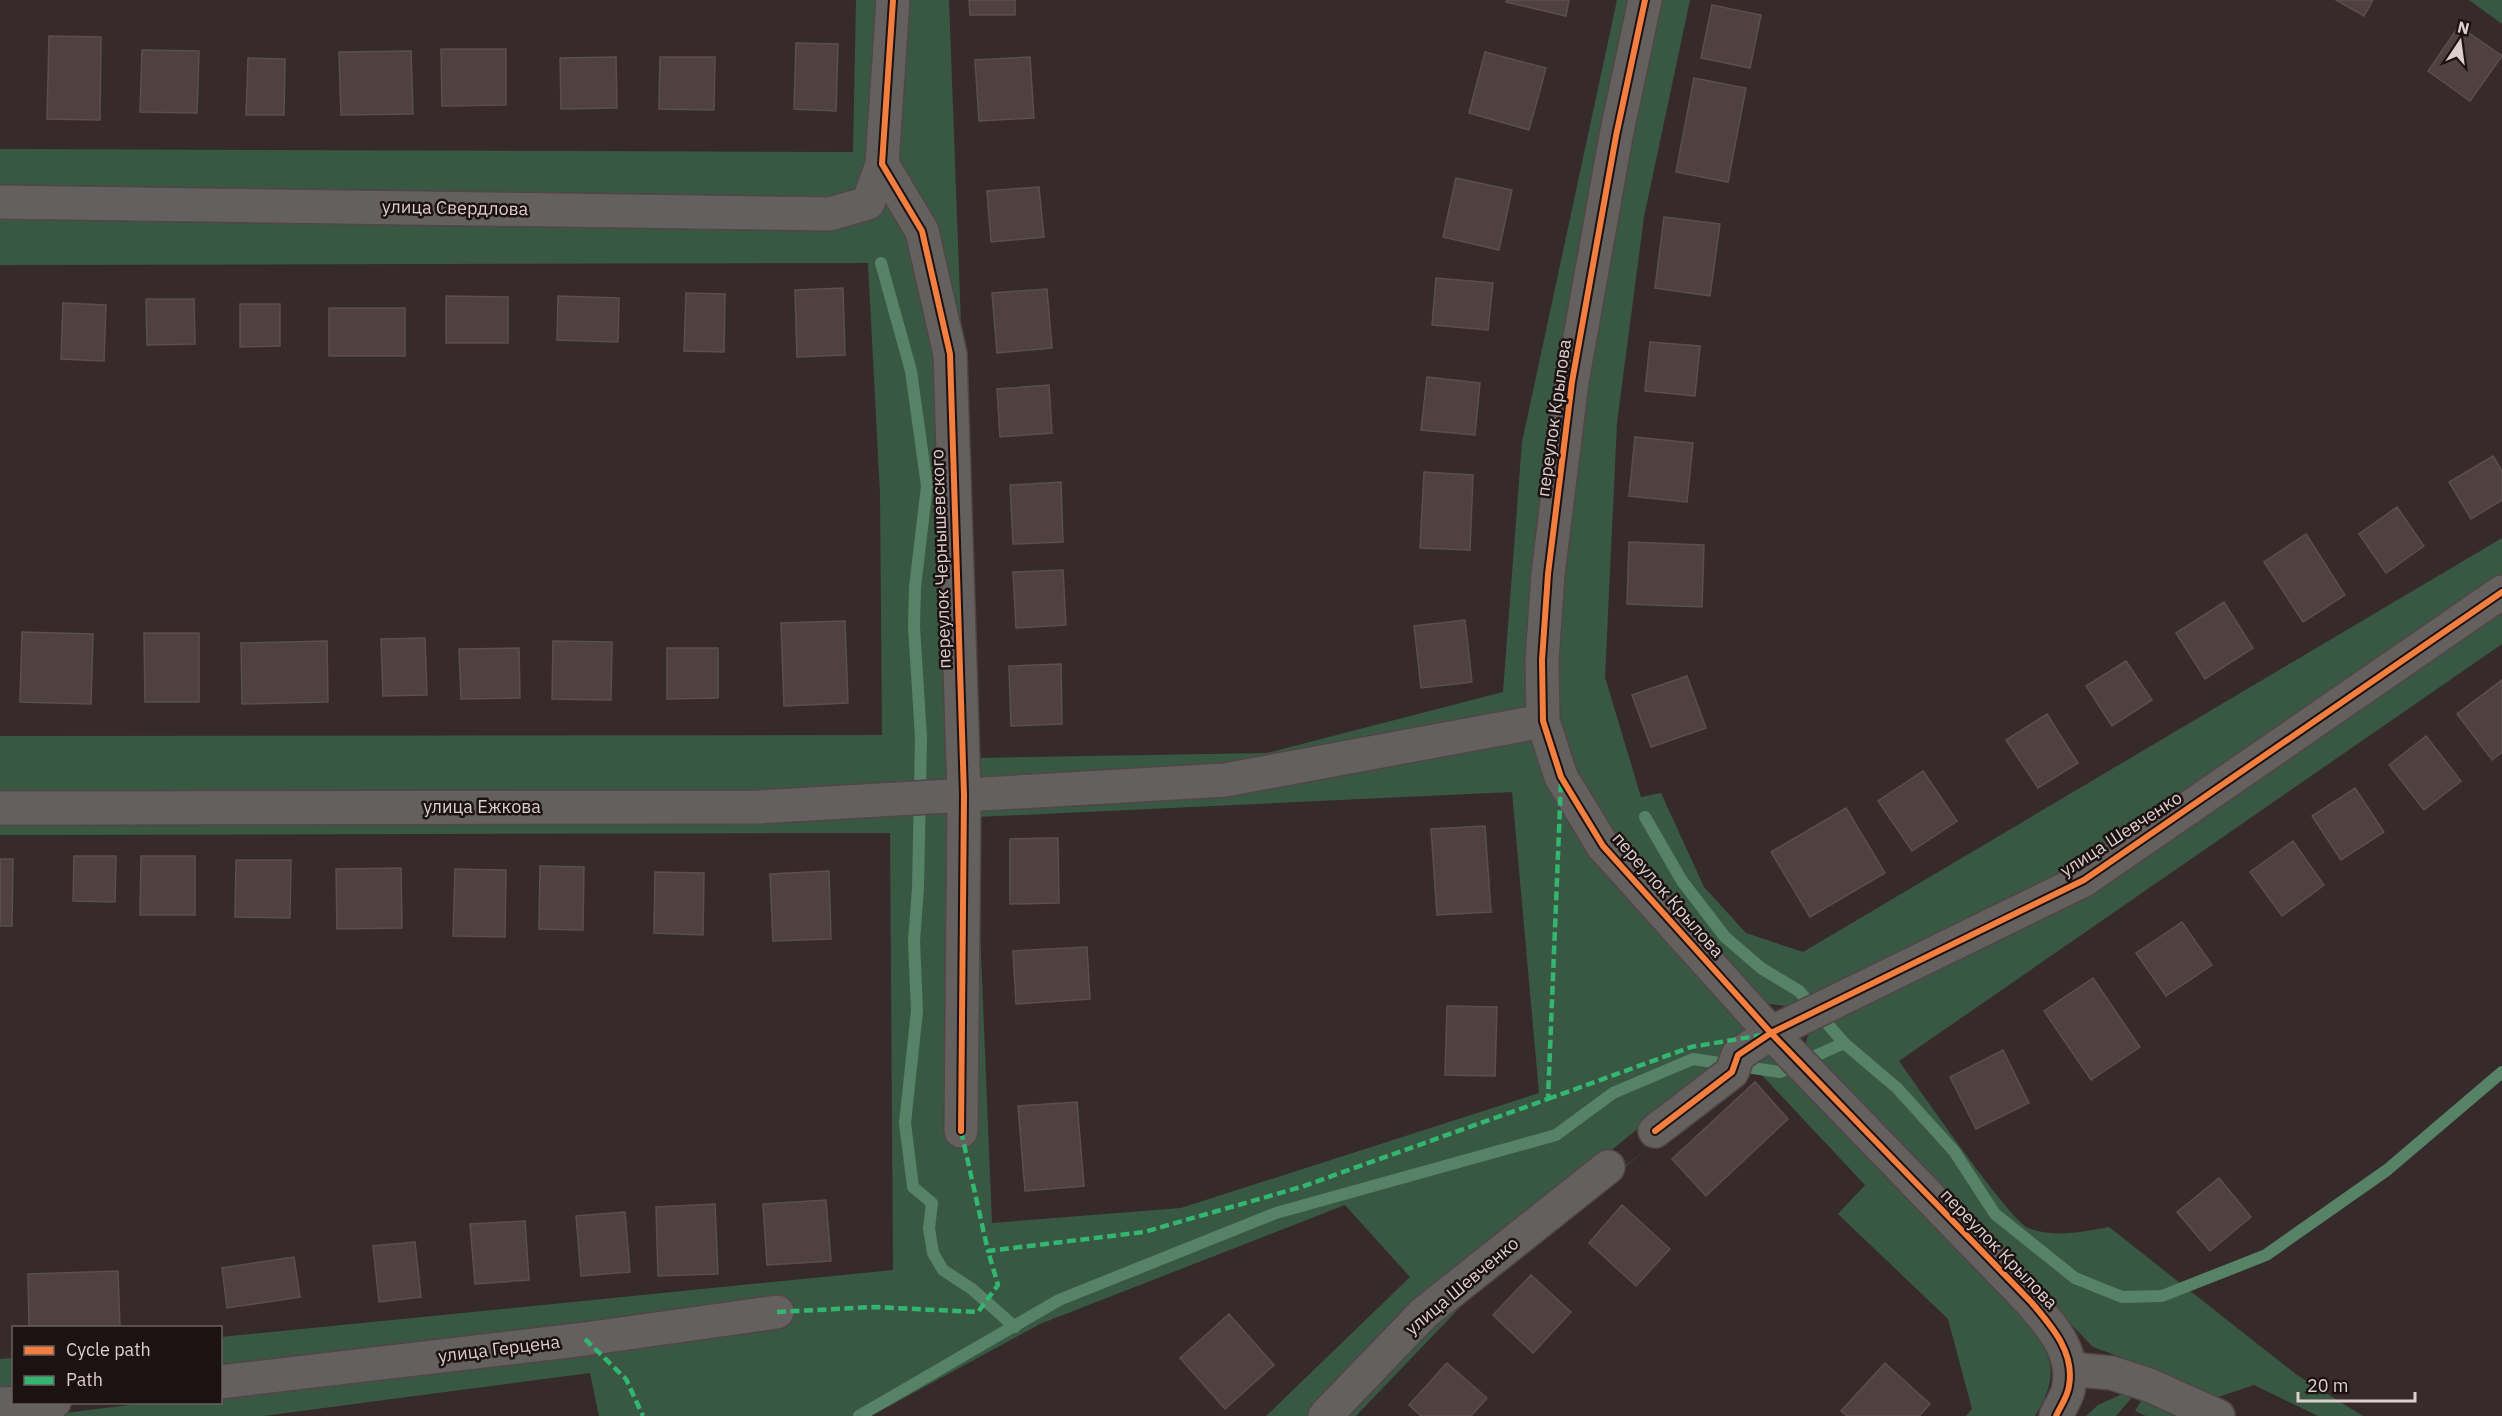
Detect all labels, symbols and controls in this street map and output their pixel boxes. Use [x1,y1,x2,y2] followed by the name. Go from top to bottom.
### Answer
[2430,12,2490,72] north arrow
[2455,16,2471,38] text: N
[382,195,529,220] street label: улица Свердлова
[1531,337,1576,498] street label: переулок Крылова
[925,449,956,669] street label: переулок Чернышевского
[2055,786,2186,882] street label: улица Шевченко
[423,795,541,818] street label: улица Ежкова
[1608,827,1729,962] street label: переулок Крылова
[1936,1184,2063,1314] street label: переулок Крылова
[1400,1231,1523,1340] street label: улица Шевченко
[12,1326,222,1404] legend
[437,1330,562,1367] street label: улица Герцена
[66,1338,151,1361] text: Cycle path
[2298,1365,2415,1403] scale bar
[66,1368,103,1391] text: Path
[2307,1374,2349,1397] text: 20 m

